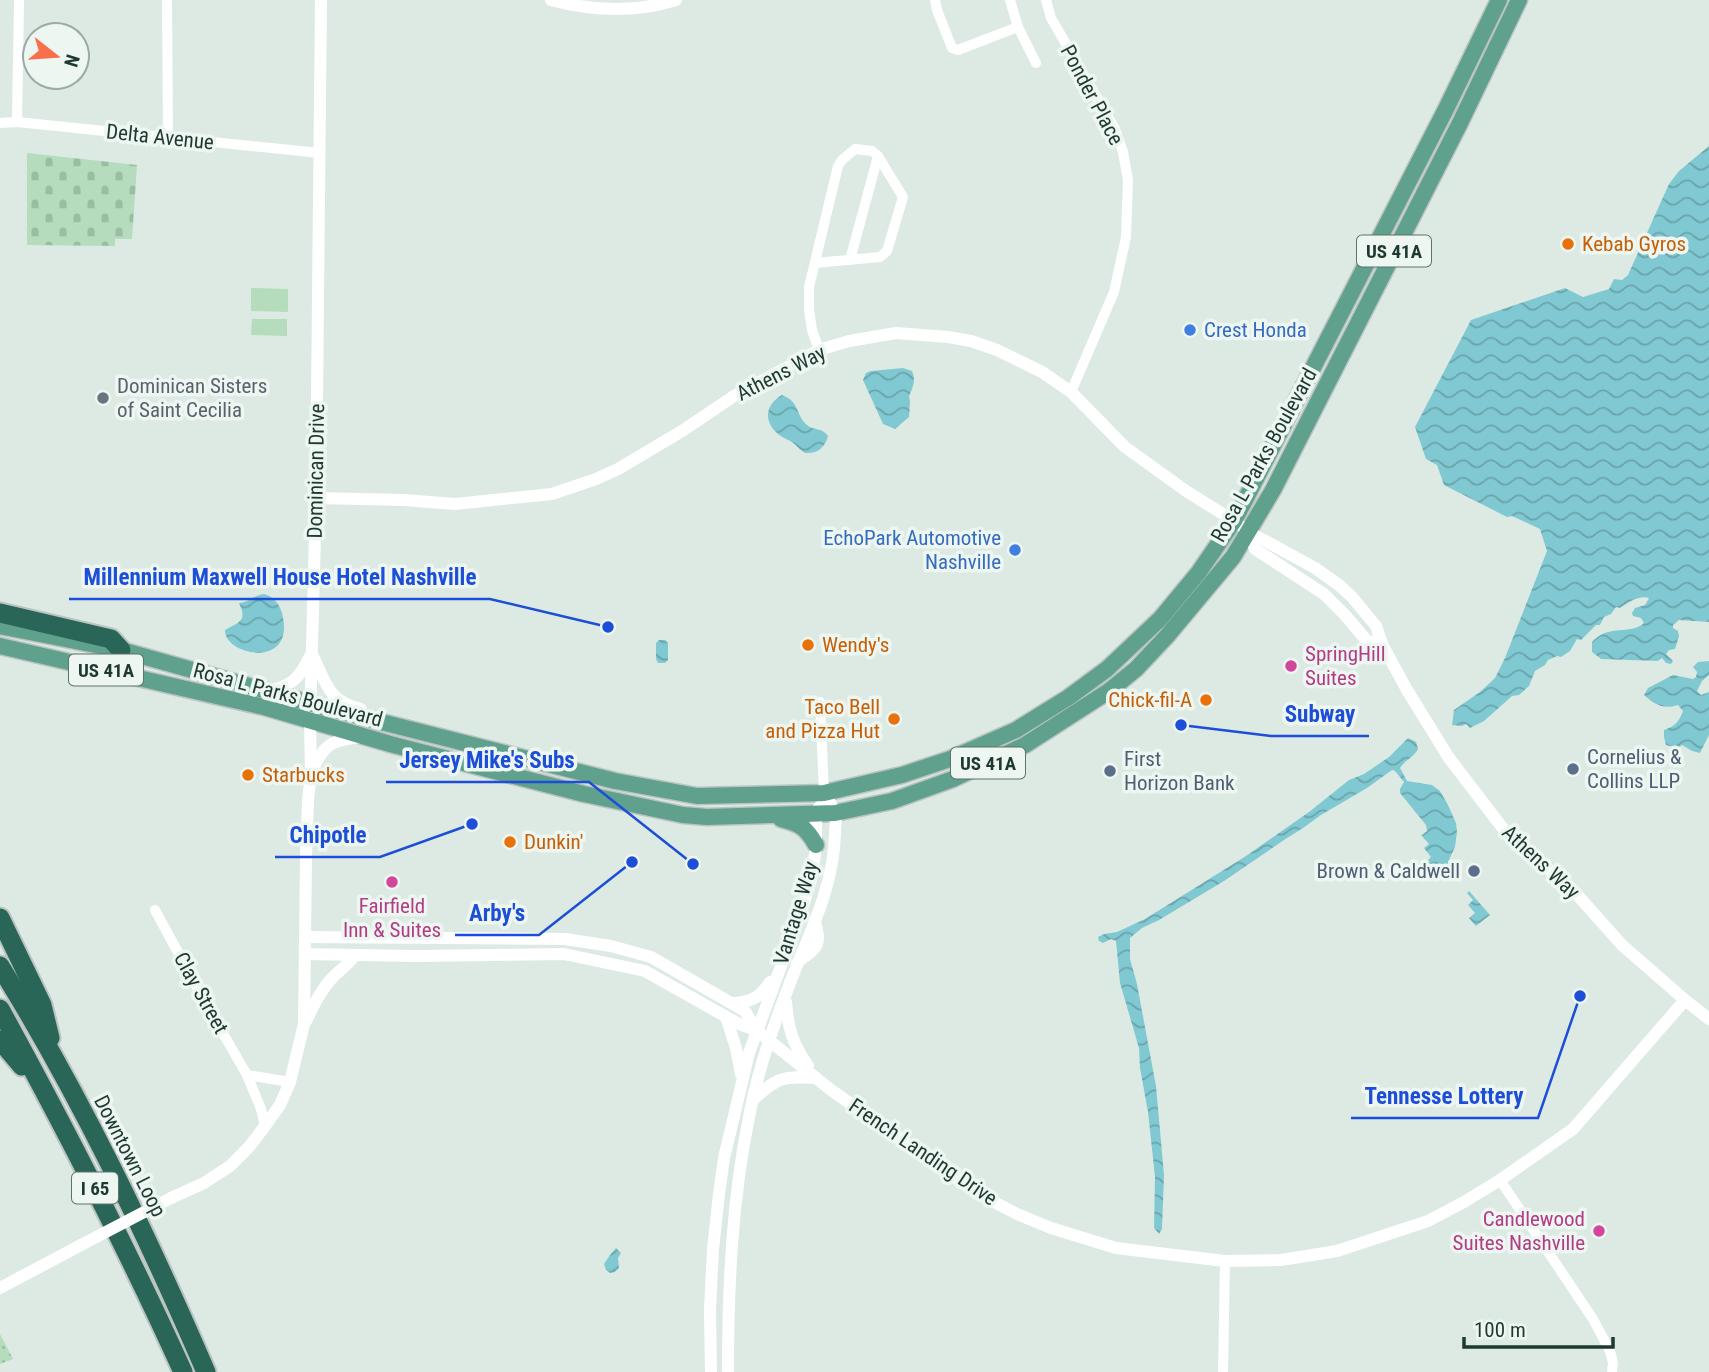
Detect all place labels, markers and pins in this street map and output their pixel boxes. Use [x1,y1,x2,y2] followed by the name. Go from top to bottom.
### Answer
[1582,232,1686,256] place label: Kebab Gyros
[1560,236,1576,252] marker: Kebab Gyros
[1204,318,1307,342] place label: Crest Honda
[1182,322,1198,338] marker: Crest Honda
[117,374,267,422] place label: Dominican Sisters of Saint Cecilia
[95,390,111,406] marker: Dominican Sisters of Saint Cecilia
[823,526,1001,574] place label: EchoPark Automotive Nashville
[1007,542,1023,558] marker: EchoPark Automotive Nashville
[69,555,490,599] callout: Millennium Maxwell House Hotel Nashville
[822,633,889,657] place label: Wendy's
[800,637,816,653] marker: Wendy's
[1305,642,1385,690] place label: SpringHill Suites
[1283,658,1299,674] marker: SpringHill Suites
[1108,688,1192,712] place label: Chick-fil-A
[1198,692,1214,708] marker: Chick-fil-A
[1271,692,1369,736] callout: Subway
[765,695,880,743] place label: Taco Bell and Pizza Hut
[886,711,902,727] marker: Taco Bell and Pizza Hut
[386,738,589,782] callout: Jersey Mike's Subs
[1587,745,1682,793] place label: Cornelius & Collins LLP
[1124,747,1235,795] place label: First Horizon Bank
[1565,761,1581,777] marker: Cornelius & Collins LLP
[262,763,345,787] place label: Starbucks
[1102,763,1118,779] marker: First Horizon Bank
[240,767,256,783] marker: Starbucks
[275,813,380,857] callout: Chipotle
[524,830,583,854] place label: Dunkin'
[502,834,518,850] marker: Dunkin'
[1317,859,1460,883] place label: Brown & Caldwell
[1466,863,1482,879] marker: Brown & Caldwell
[384,874,400,890] marker: Fairfield Inn & Suites
[455,891,539,935] callout: Arby's
[343,894,441,942] place label: Fairfield Inn & Suites
[1351,1074,1538,1118] callout: Tennesse Lottery
[1453,1207,1585,1255] place label: Candlewood Suites Nashville
[1591,1223,1607,1239] marker: Candlewood Suites Nashville

